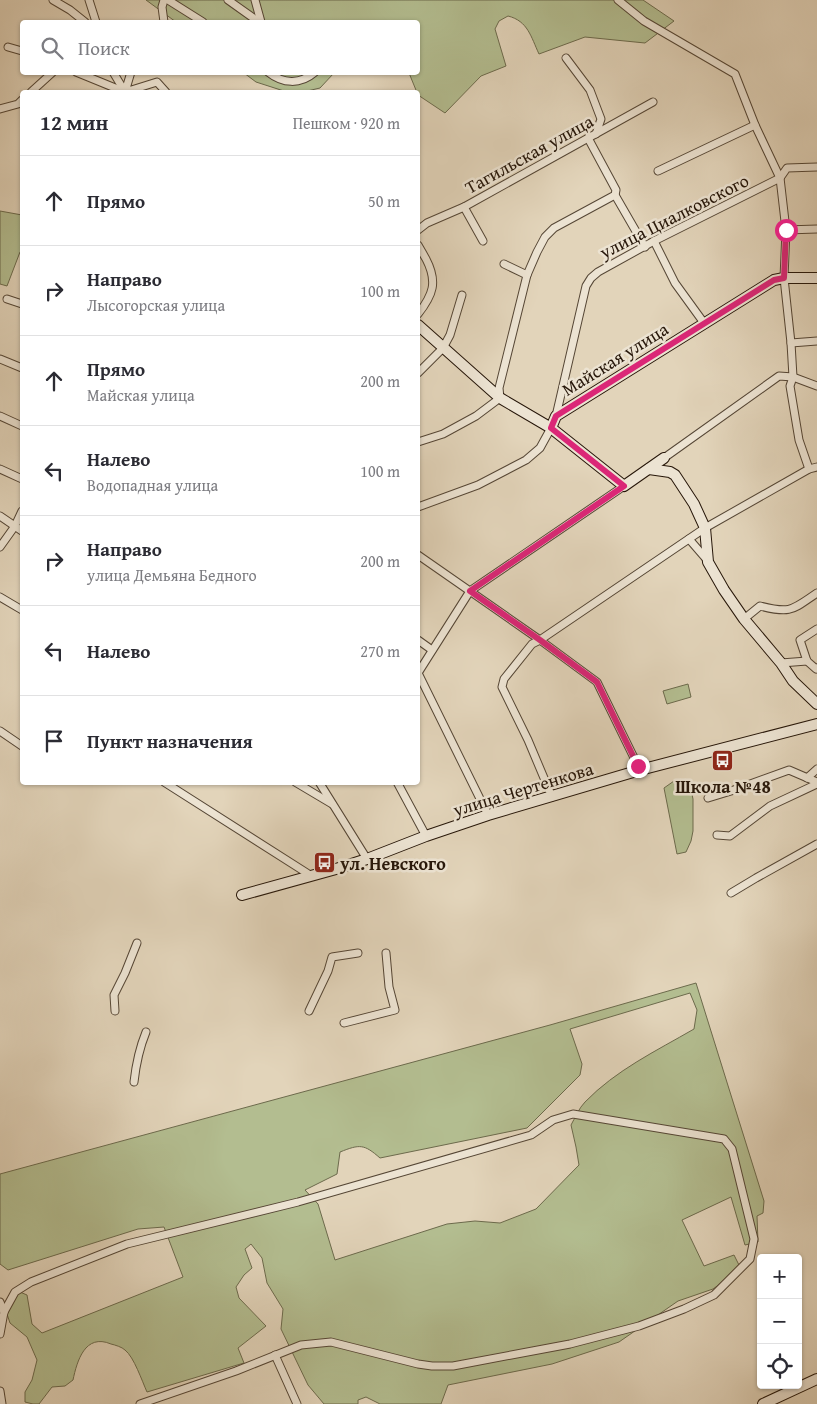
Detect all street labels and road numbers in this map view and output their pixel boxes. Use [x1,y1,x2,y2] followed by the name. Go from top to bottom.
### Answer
[460,107,598,200] street label: Тагильская улица
[594,167,753,266] street label: улица Циалковского
[557,315,674,403] street label: Майская улица
[449,755,597,823] street label: улица Чертенкова

